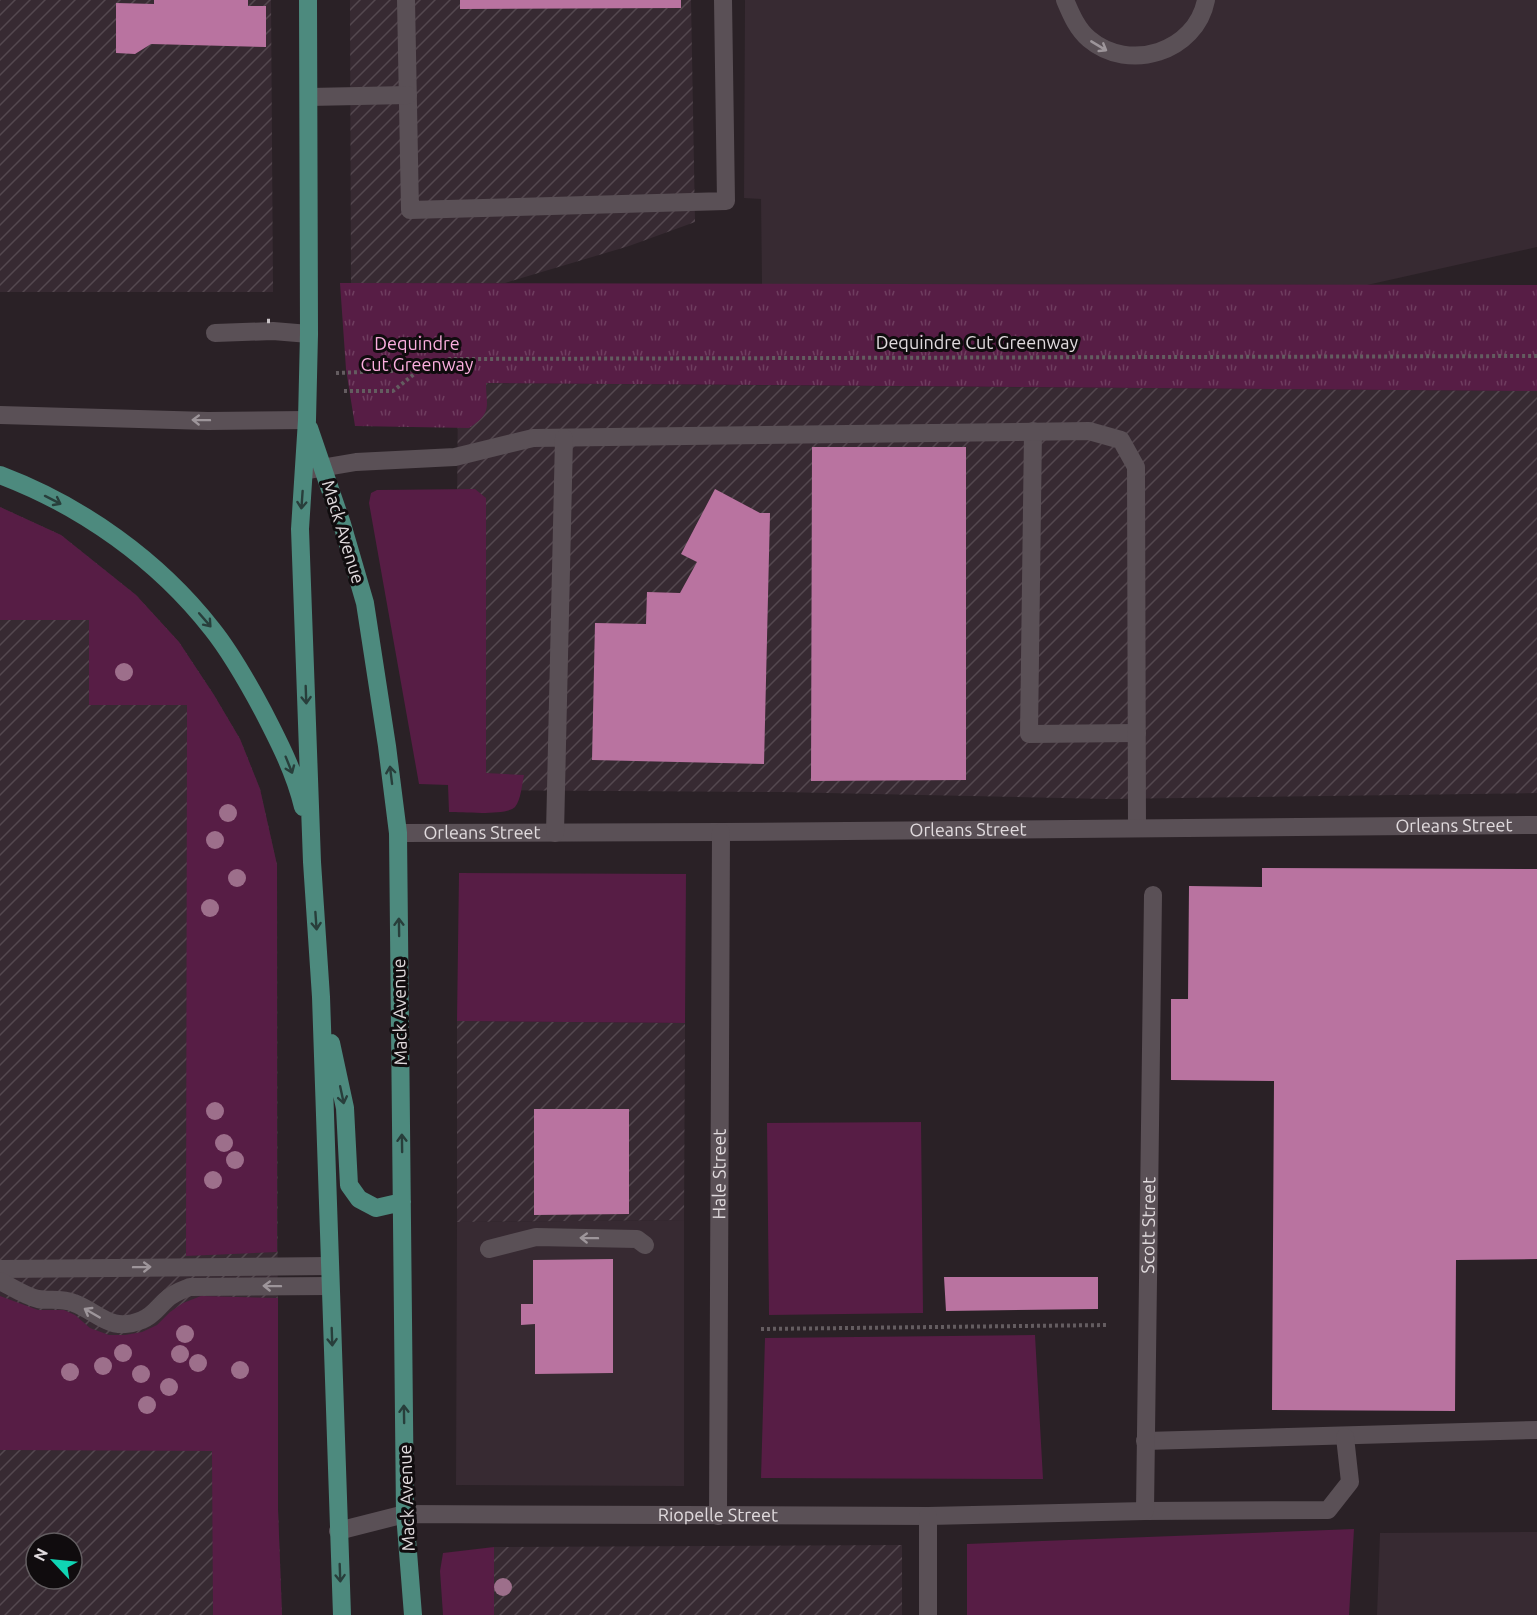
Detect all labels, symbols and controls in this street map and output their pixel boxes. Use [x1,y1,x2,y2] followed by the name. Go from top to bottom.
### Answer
[1090,40,1107,52] one-way arrow
[876,332,1079,352] street label: Dequindre Cut Greenway
[360,333,474,374] park label: Dequindre Cut Greenway
[192,415,212,426] one-way arrow
[319,478,369,586] street label: Mack Avenue
[296,489,307,509] one-way arrow
[44,494,62,506] one-way arrow
[198,612,212,627] one-way arrow
[300,684,312,704] one-way arrow
[285,755,296,773] one-way arrow
[385,765,396,785] one-way arrow
[1395,814,1513,835] street label: Orleans Street
[909,818,1027,839] street label: Orleans Street
[423,822,541,842] street label: Orleans Street
[311,910,322,930] one-way arrow
[394,918,405,938] one-way arrow
[388,958,410,1066] street label: Mack Avenue
[337,1085,348,1104] one-way arrow
[708,1129,729,1219] street label: Hale Street
[396,1134,408,1154] one-way arrow
[1137,1177,1158,1274] street label: Scott Street
[579,1232,599,1244] one-way arrow
[132,1261,152,1273] one-way arrow
[262,1280,282,1292] one-way arrow
[84,1307,101,1319] one-way arrow
[326,1326,338,1346] one-way arrow
[399,1404,410,1424] one-way arrow
[394,1444,418,1552] street label: Mack Avenue
[658,1504,778,1524] street label: Riopelle Street
[24,1531,84,1591] north arrow
[30,1545,51,1564] text: N
[334,1563,345,1583] one-way arrow

